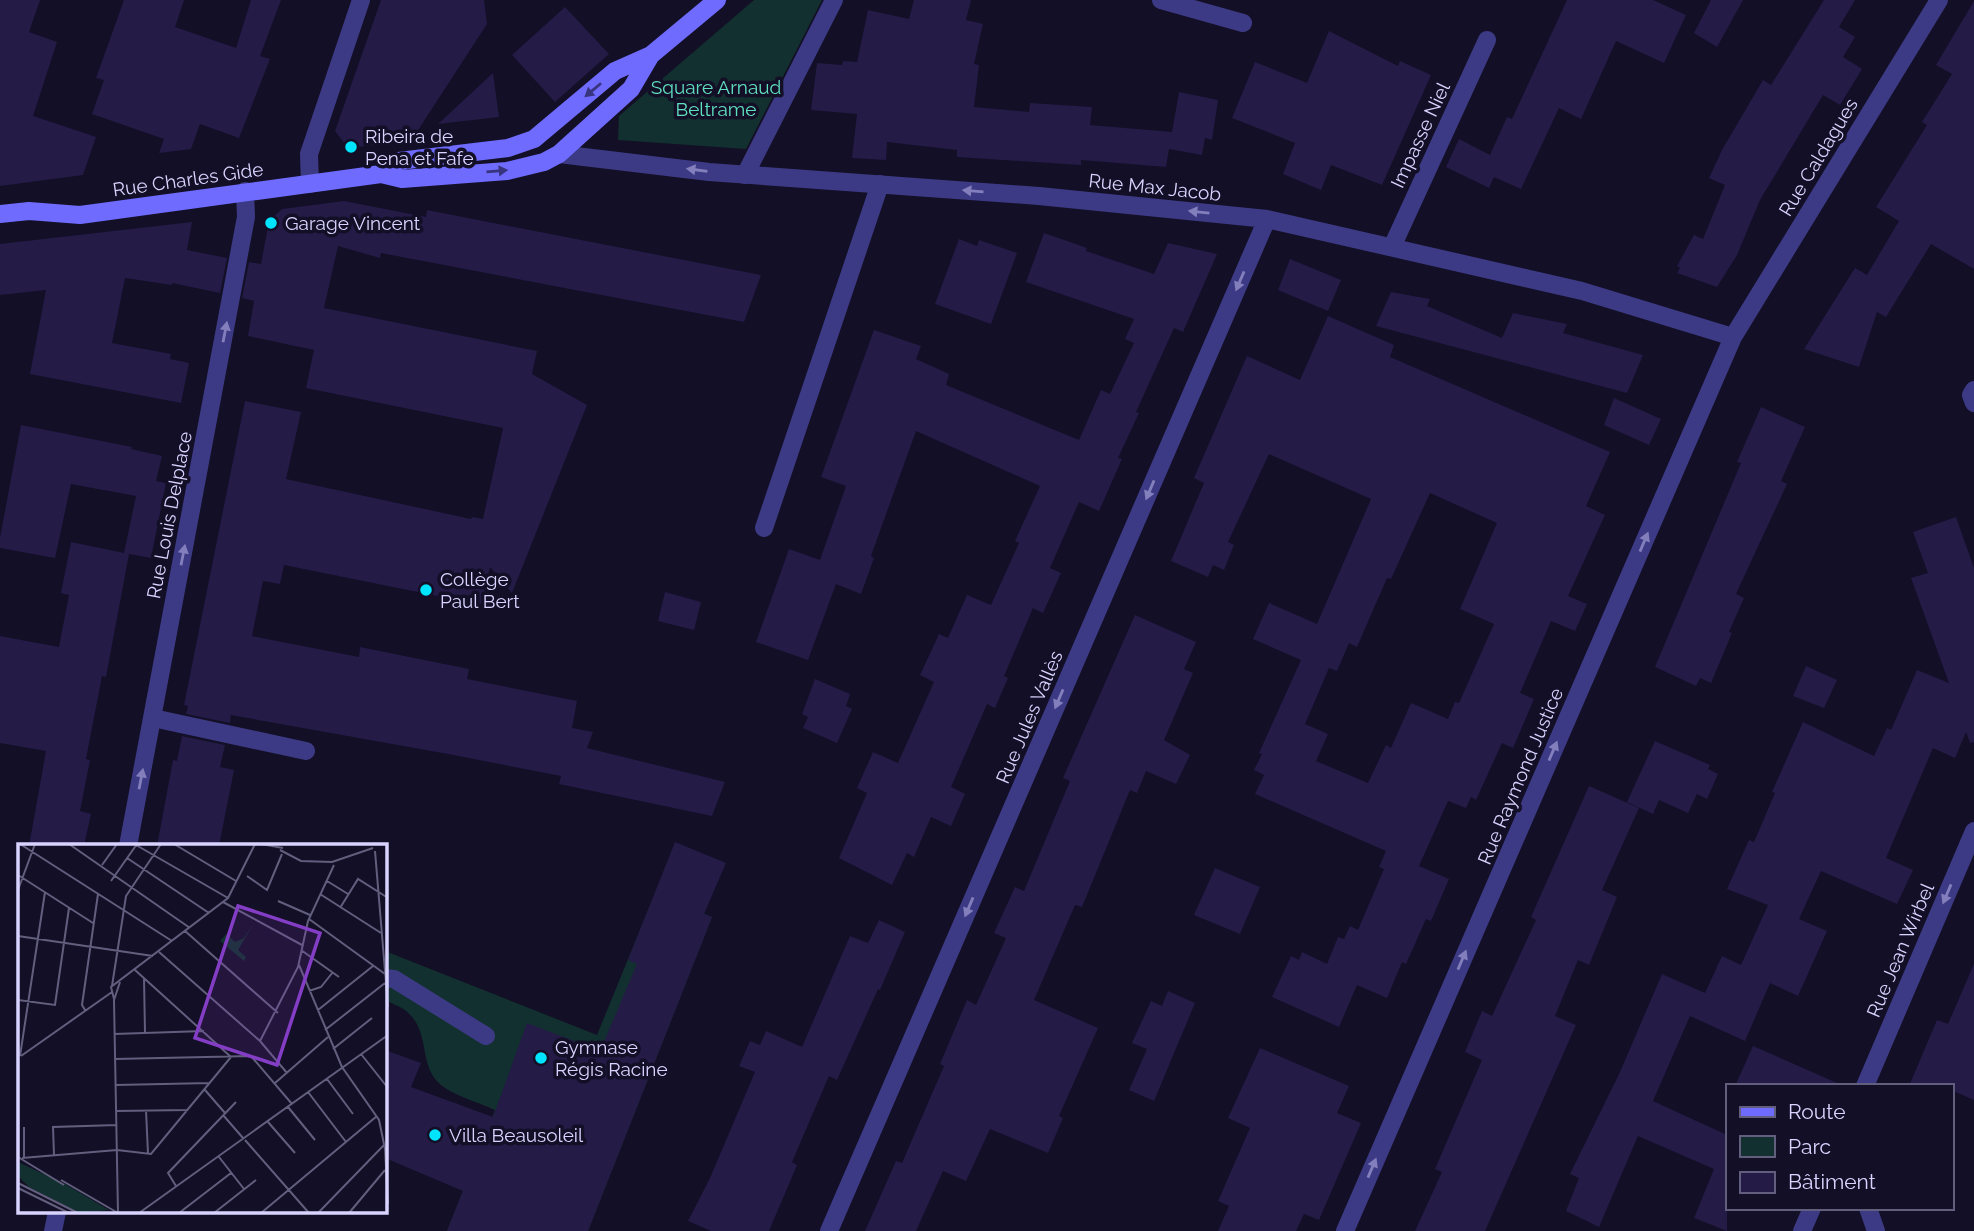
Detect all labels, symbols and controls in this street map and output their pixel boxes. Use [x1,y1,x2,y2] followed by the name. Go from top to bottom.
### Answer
[651,76,781,120] park label: Square Arnaud Beltrame
[1386,78,1454,191] street label: Impasse Niel
[584,82,602,98] one-way arrow
[1774,94,1862,220] street label: Rue Caldagues
[365,125,474,169] place label: Ribeira de Pena et Fafe
[343,139,359,155] marker: Ribeira de Pena et Fafe
[111,158,265,200] street label: Rue Charles Gide
[686,164,708,175] one-way arrow
[486,165,508,176] one-way arrow
[1088,169,1222,205] street label: Rue Max Jacob
[962,185,984,196] one-way arrow
[1188,206,1210,217] one-way arrow
[285,212,421,234] place label: Garage Vincent
[263,215,279,231] marker: Garage Vincent
[1235,271,1246,292] one-way arrow
[220,321,231,343] one-way arrow
[142,430,196,600] street label: Rue Louis Delplace
[1144,480,1156,500] one-way arrow
[1639,532,1650,553] one-way arrow
[178,544,189,566] one-way arrow
[440,568,520,612] place label: Collège Paul Bert
[418,582,434,598] marker: Collège Paul Bert
[991,647,1067,787] street label: Rue Jules Vallès
[1473,684,1567,868] street label: Rue Raymond Justice
[1054,689,1065,710] one-way arrow
[1547,741,1559,761] one-way arrow
[136,768,147,790] one-way arrow
[18,844,387,1214] inset map
[1862,879,1938,1020] street label: Rue Jean Wirbel
[1941,883,1952,904] one-way arrow
[963,897,974,918] one-way arrow
[1457,949,1468,970] one-way arrow
[555,1036,668,1080] place label: Gymnase Régis Racine
[533,1050,549,1066] marker: Gymnase Régis Racine
[1726,1084,1953,1210] legend
[1788,1099,1846,1124] text: Route
[449,1124,584,1146] place label: Villa Beausoleil
[427,1127,443,1143] marker: Villa Beausoleil
[1788,1134,1831,1159] text: Parc
[1367,1158,1378,1179] one-way arrow
[1788,1169,1876,1194] text: Bâtiment

